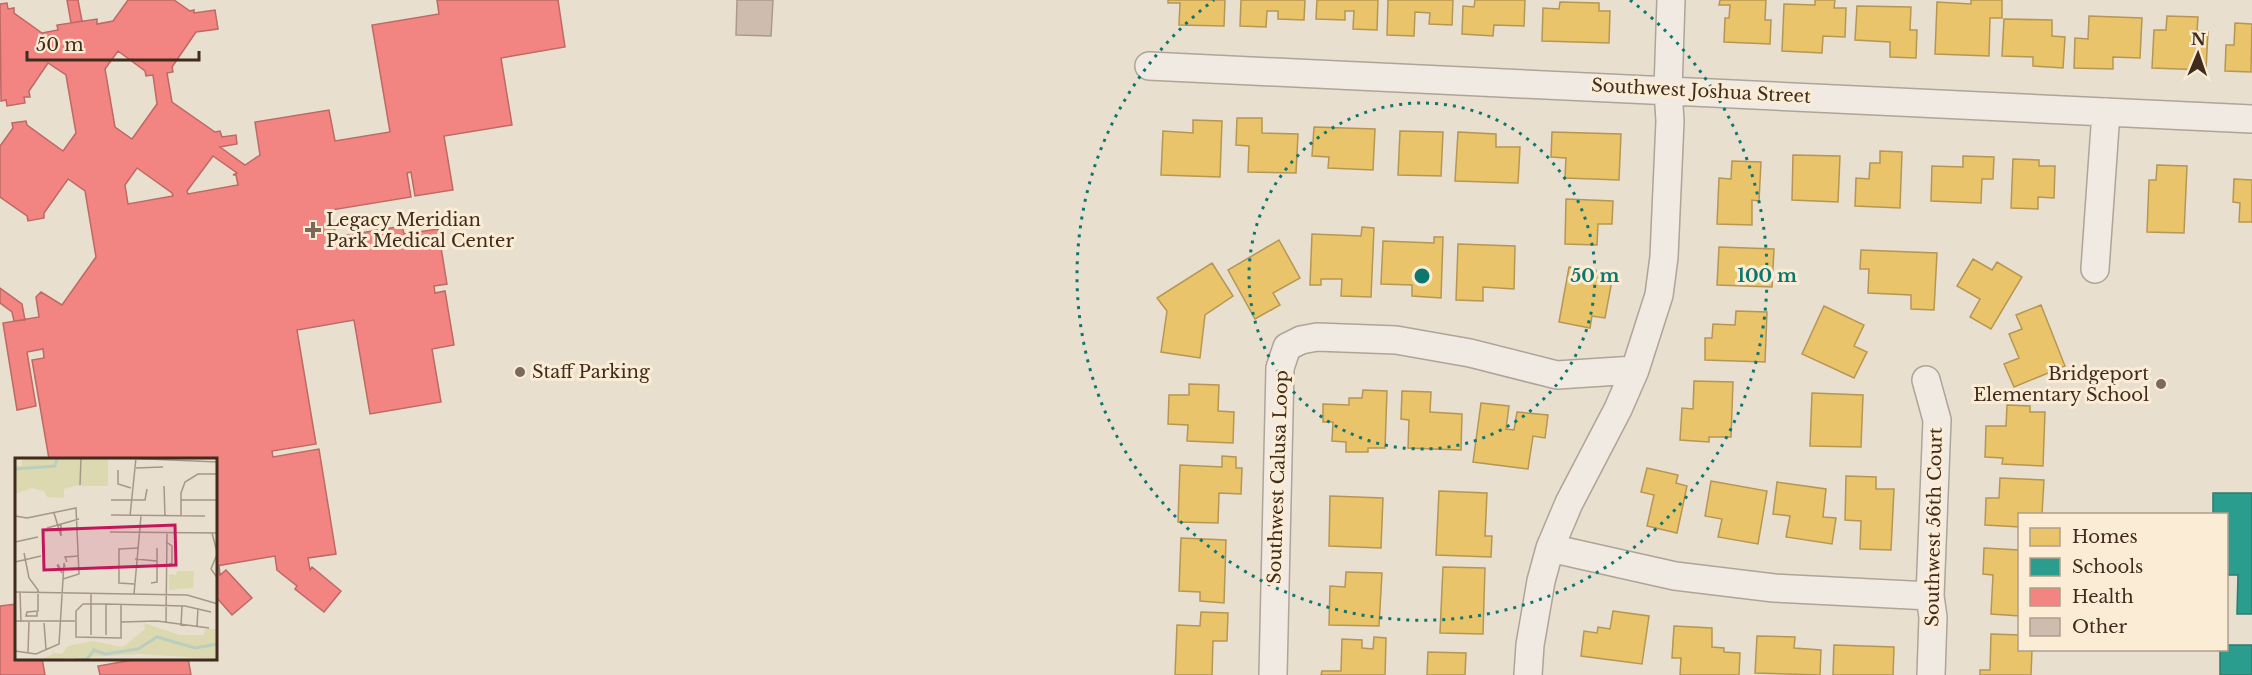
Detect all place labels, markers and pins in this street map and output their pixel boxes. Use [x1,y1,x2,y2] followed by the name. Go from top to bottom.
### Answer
[326,209,514,252] place label: Legacy Meridian Park Medical Center
[304,221,322,239] marker: Legacy Meridian Park Medical Center
[1412,266,1432,286] centre of rings
[532,361,650,383] place label: Staff Parking
[1973,363,2149,406] place label: Bridgeport Elementary School
[513,365,527,379] marker: Staff Parking
[2154,377,2168,391] marker: Bridgeport Elementary School

